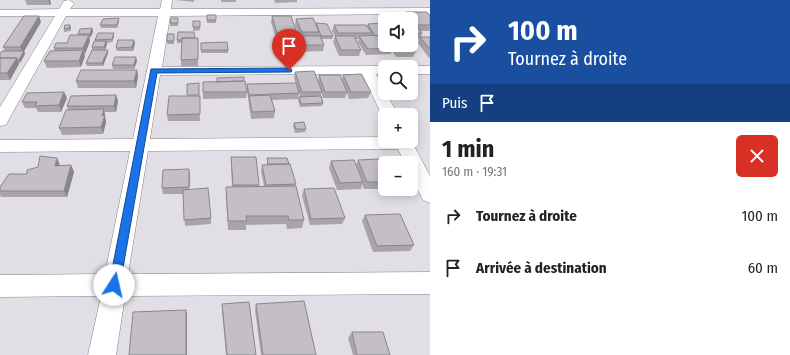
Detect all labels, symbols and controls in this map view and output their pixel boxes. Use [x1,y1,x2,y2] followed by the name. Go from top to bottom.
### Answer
[378,12,418,196] map controls
[378,12,418,52] button: sound
[508,14,578,47] text: 100 m
[442,16,494,68] icon: right
[272,29,306,70] pin
[278,35,300,57] icon: arrive
[508,48,627,70] text: Tournez à droite
[378,60,418,100] button: search
[476,92,498,114] icon: arrive
[442,94,468,112] text: Puis
[378,108,418,148] button: +
[442,135,494,163] text: 1 min
[736,135,778,177] button: close
[378,156,418,196] button: −
[442,164,507,179] text: 160 m · 19:31
[442,205,464,227] icon: right
[476,207,577,225] text: Tournez à droite
[741,207,778,225] text: 100 m
[442,257,464,279] icon: arrive
[476,259,607,277] text: Arrivée à destination
[748,259,778,277] text: 60 m
[93,264,135,306] position arrow

